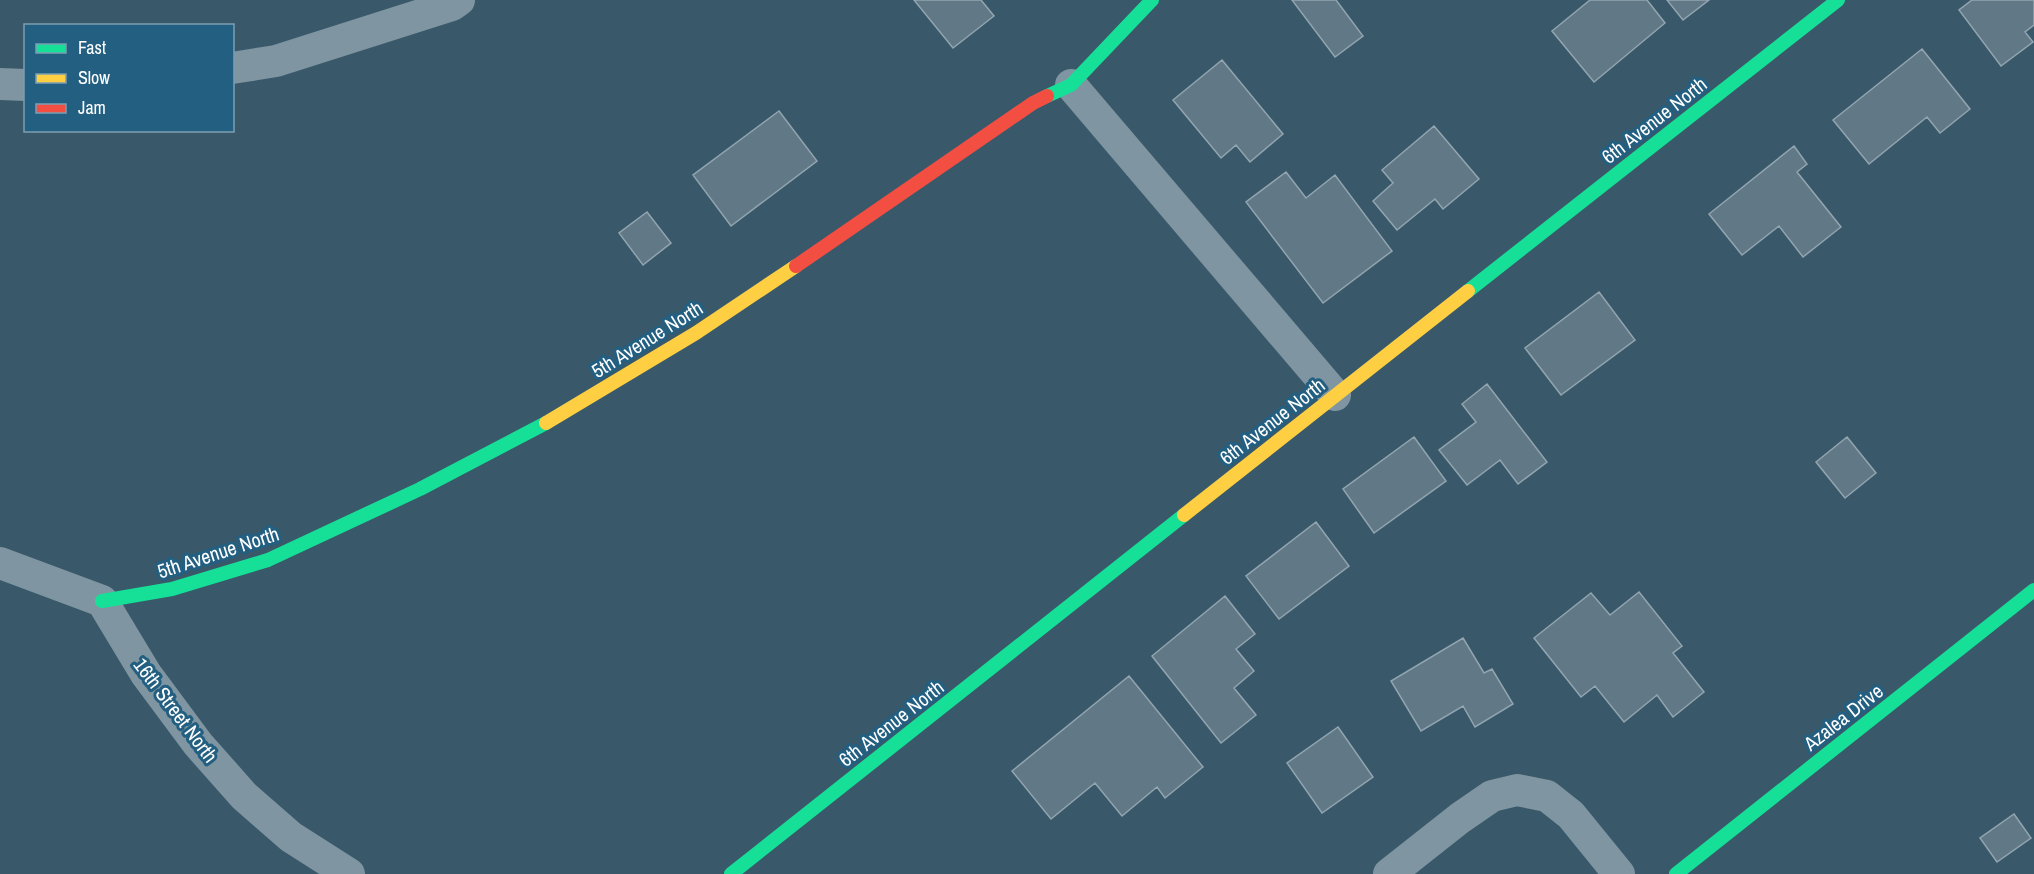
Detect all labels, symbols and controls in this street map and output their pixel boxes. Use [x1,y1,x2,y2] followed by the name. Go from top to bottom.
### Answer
[24,24,234,132] legend
[78,35,106,60] text: Fast
[78,65,110,90] text: Slow
[1596,70,1712,170] street label: 6th Avenue North
[78,95,106,120] text: Jam
[586,294,708,384] street label: 5th Avenue North
[1214,371,1330,471] street label: 6th Avenue North
[154,520,282,584] street label: 5th Avenue North
[128,652,224,768] street label: 16th Street North
[833,673,949,773] street label: 6th Avenue North
[1797,677,1888,757] street label: Azalea Drive

